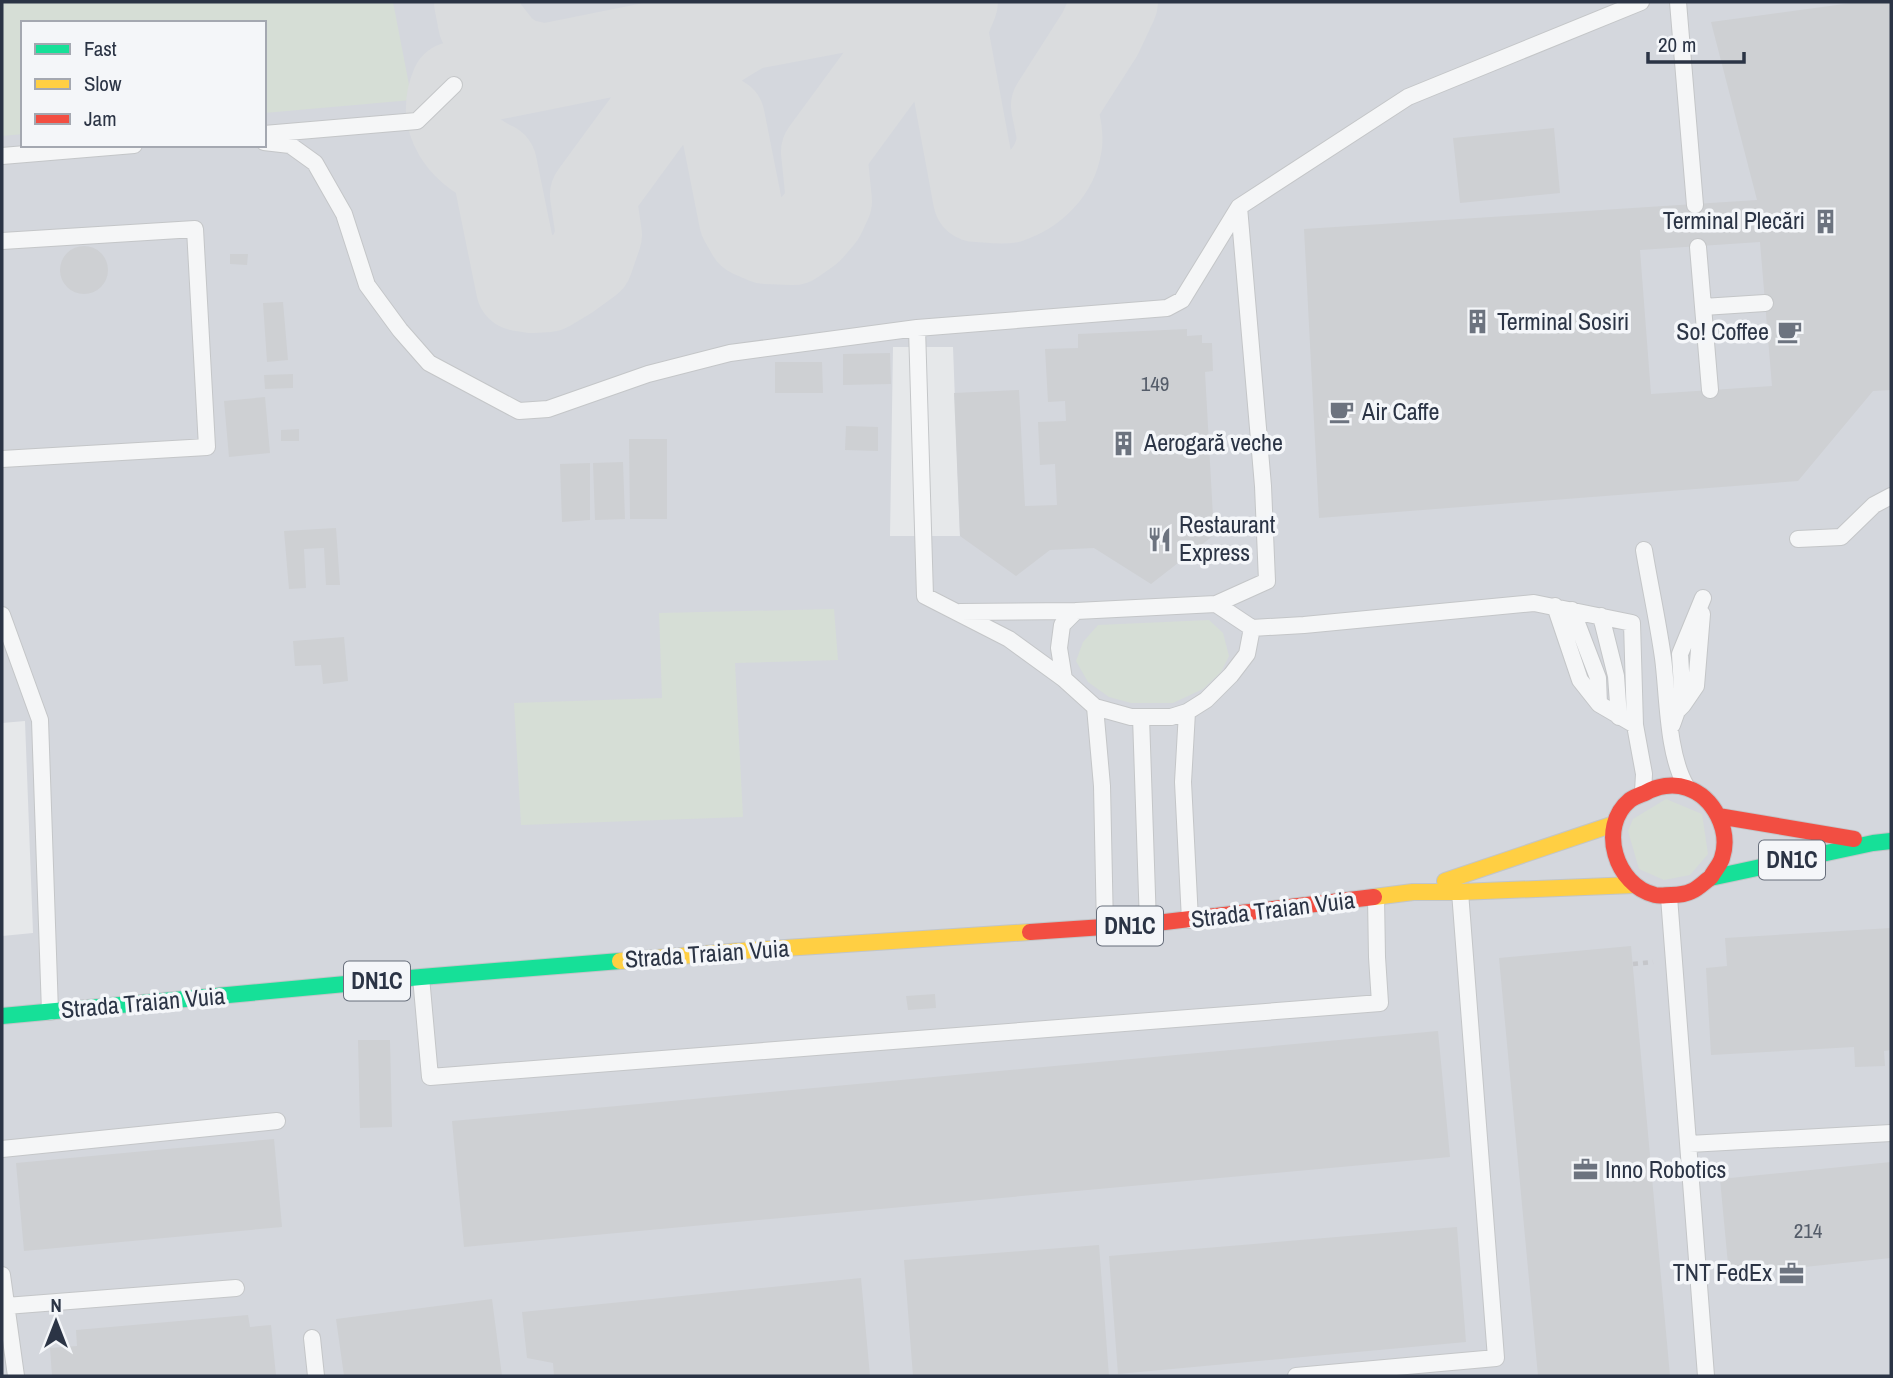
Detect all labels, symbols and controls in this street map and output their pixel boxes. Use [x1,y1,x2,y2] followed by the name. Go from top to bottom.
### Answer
[21,21,266,147] legend
[1648,21,1744,65] scale bar
[1658,30,1696,59] text: 20 m
[84,34,117,63] text: Fast
[84,69,122,98] text: Slow
[84,104,117,133] text: Jam
[1663,204,1805,236] place label: Terminal Plecări
[1811,207,1839,235] building icon: Terminal Plecări
[1497,305,1629,337] place label: Terminal Sosiri
[1463,308,1491,336] building icon: Terminal Sosiri
[1676,315,1769,347] place label: So! Coffee
[1775,318,1803,346] cafe icon: So! Coffee
[1141,369,1169,398] house number: 149
[1361,395,1439,427] place label: Air Caffe
[1328,398,1356,426] cafe icon: Air Caffe
[1143,426,1283,458] place label: Aerogară veche
[1110,429,1138,457] building icon: Aerogară veche
[1179,508,1276,568] place label: Restaurant Express
[1145,525,1173,553] restaurant icon: Restaurant Express
[1759,840,1825,880] road number: DN1C
[1189,883,1357,935] street label: Strada Traian Vuia
[1097,906,1163,945] road number: DN1C
[624,931,790,975] street label: Strada Traian Vuia
[344,962,410,1000] road number: DN1C
[60,979,226,1025] street label: Strada Traian Vuia
[1605,1153,1726,1185] place label: Inno Robotics
[1571,1156,1599,1184] office icon: Inno Robotics
[1794,1216,1823,1245] house number: 214
[1673,1256,1772,1288] place label: TNT FedEx
[1778,1259,1806,1287] office icon: TNT FedEx
[21,1287,91,1357] north arrow
[50,1292,62,1318] text: N

